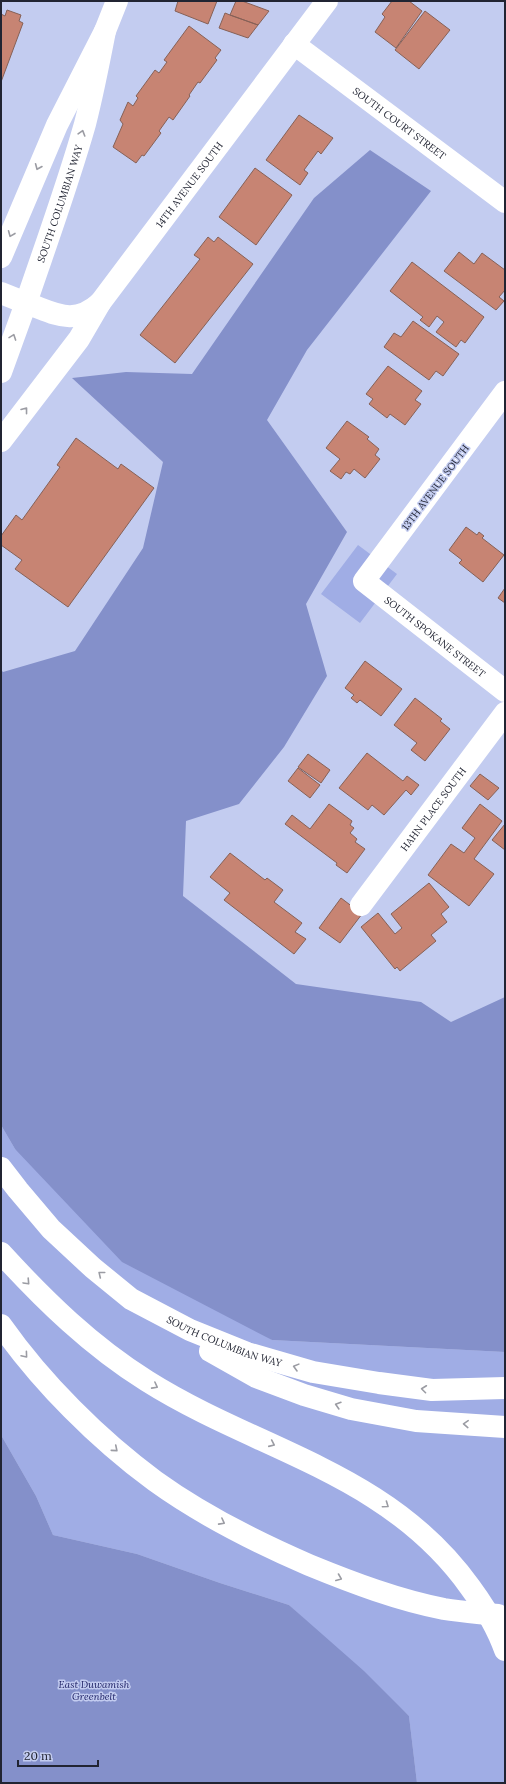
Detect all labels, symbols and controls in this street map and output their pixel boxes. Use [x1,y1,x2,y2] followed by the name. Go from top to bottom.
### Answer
[350,84,449,163] street label: SOUTH COURT STREET
[77,130,86,137] one-way arrow
[153,139,226,230] street label: 14TH AVENUE SOUTH
[34,143,86,264] street label: SOUTH COLUMBIAN WAY
[35,163,43,170] one-way arrow
[7,230,15,237] one-way arrow
[9,334,17,341] one-way arrow
[20,408,27,415] one-way arrow
[399,442,472,533] street label: 13TH AVENUE SOUTH
[382,593,488,681] street label: SOUTH SPOKANE STREET
[398,765,469,854] street label: HAHN PLACE SOUTH
[98,1272,105,1279] one-way arrow
[23,1277,30,1285] one-way arrow
[164,1313,284,1370] street label: SOUTH COLUMBIAN WAY
[21,1351,28,1358] one-way arrow
[293,1363,300,1372] one-way arrow
[151,1381,159,1388] one-way arrow
[421,1385,427,1394] one-way arrow
[335,1401,342,1410] one-way arrow
[463,1419,469,1428] one-way arrow
[267,1439,275,1447] one-way arrow
[110,1444,118,1451] one-way arrow
[382,1500,389,1508] one-way arrow
[218,1518,225,1525] one-way arrow
[336,1573,343,1581] one-way arrow
[58,1678,130,1703] park label: East Duwamish Greenbelt
[18,1742,98,1768] scale bar
[24,1748,52,1763] text: 20 m

